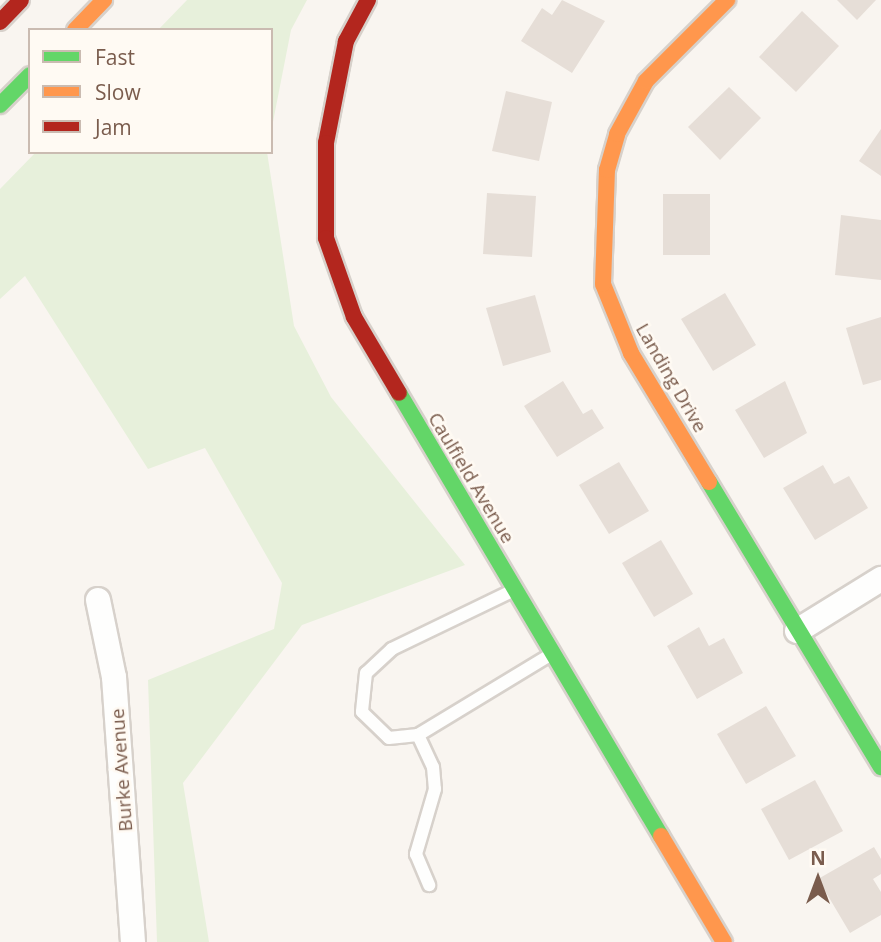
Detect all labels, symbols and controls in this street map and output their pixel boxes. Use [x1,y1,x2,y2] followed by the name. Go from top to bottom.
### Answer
[28,28,273,154] legend
[95,43,135,71] text: Fast
[95,78,141,106] text: Slow
[95,113,132,141] text: Jam
[631,319,711,437] street label: Landing Drive
[423,409,519,547] street label: Caulfield Avenue
[106,708,138,832] street label: Burke Avenue
[783,844,853,914] north arrow
[810,845,826,871] text: N

